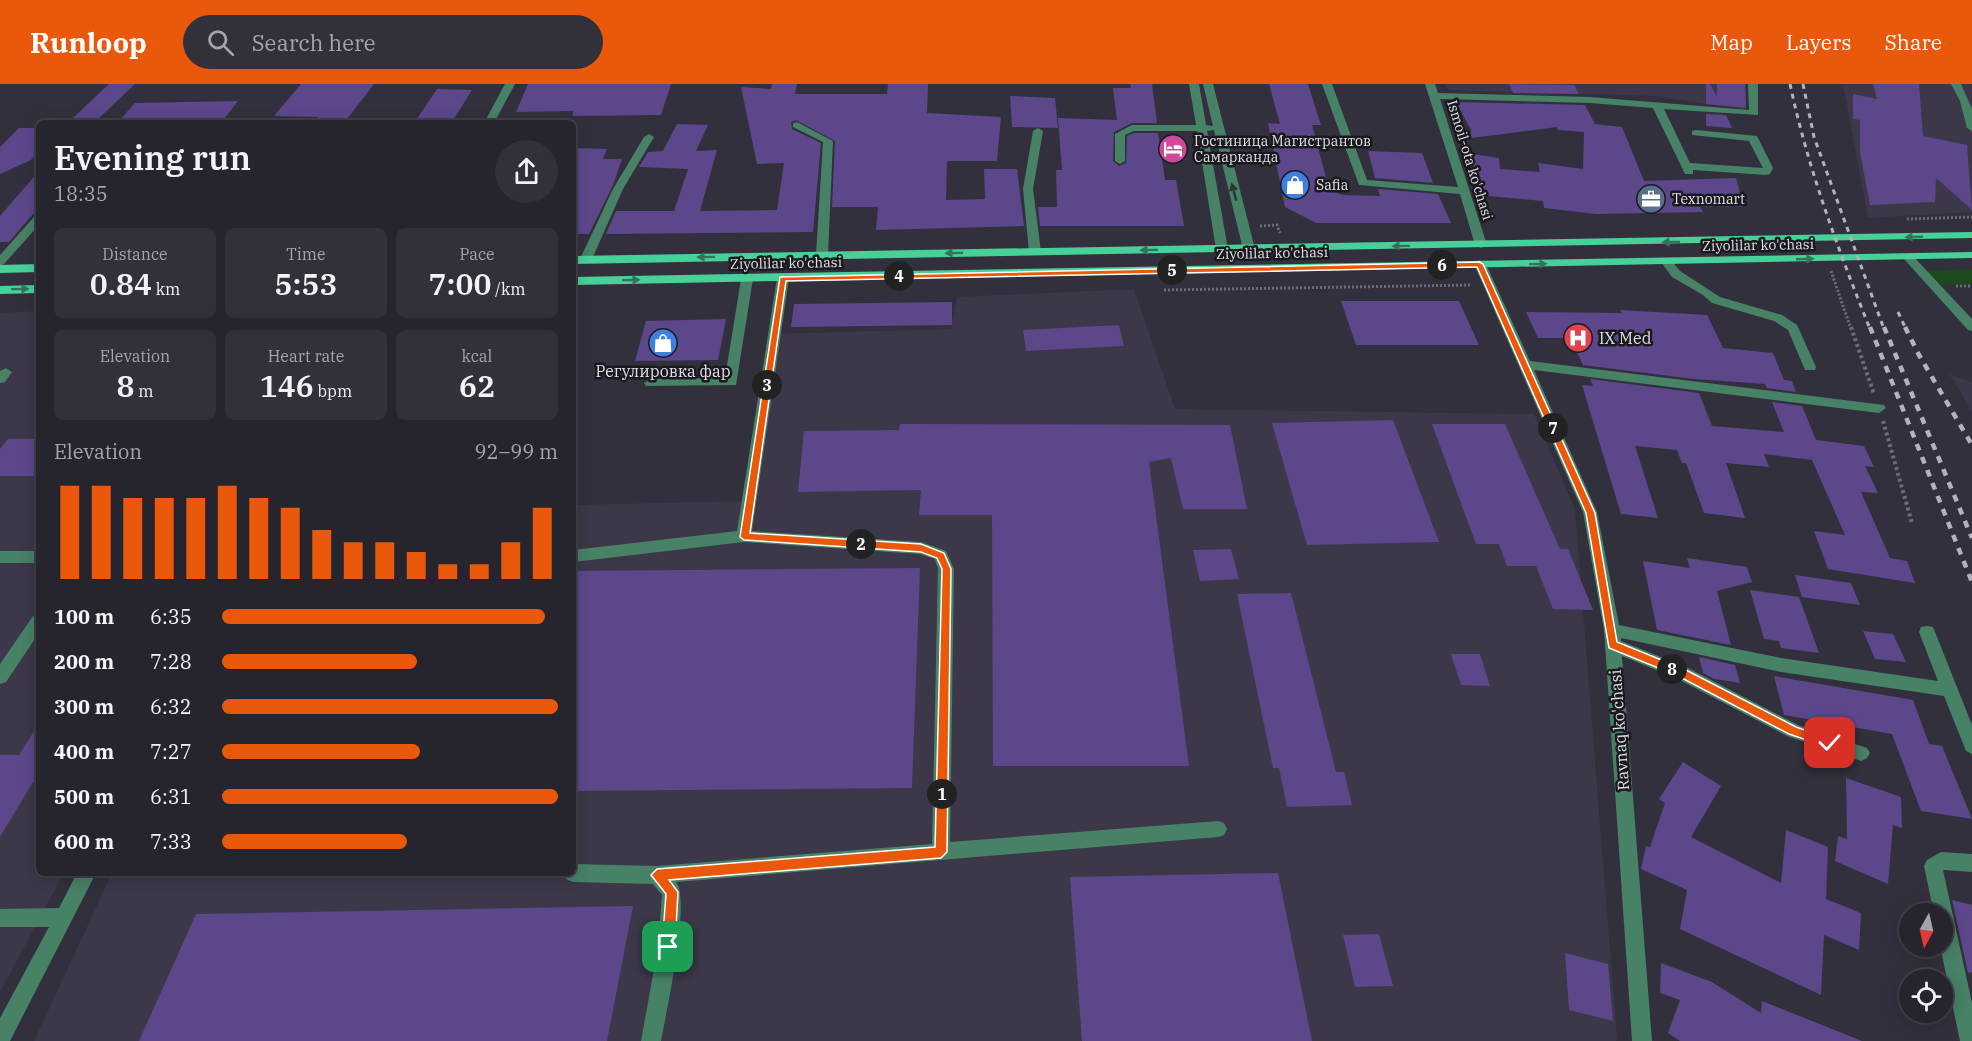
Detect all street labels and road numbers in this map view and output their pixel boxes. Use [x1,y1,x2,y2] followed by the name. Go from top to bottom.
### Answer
[1443,98,1497,222] street label: Ismoil-ota ko'chasi
[1702,235,1814,255] street label: Ziyolilar ko'chasi
[1216,243,1328,263] street label: Ziyolilar ko'chasi
[730,253,842,273] street label: Ziyolilar ko'chasi
[1605,669,1633,791] street label: Ravnaq ko'chasi

